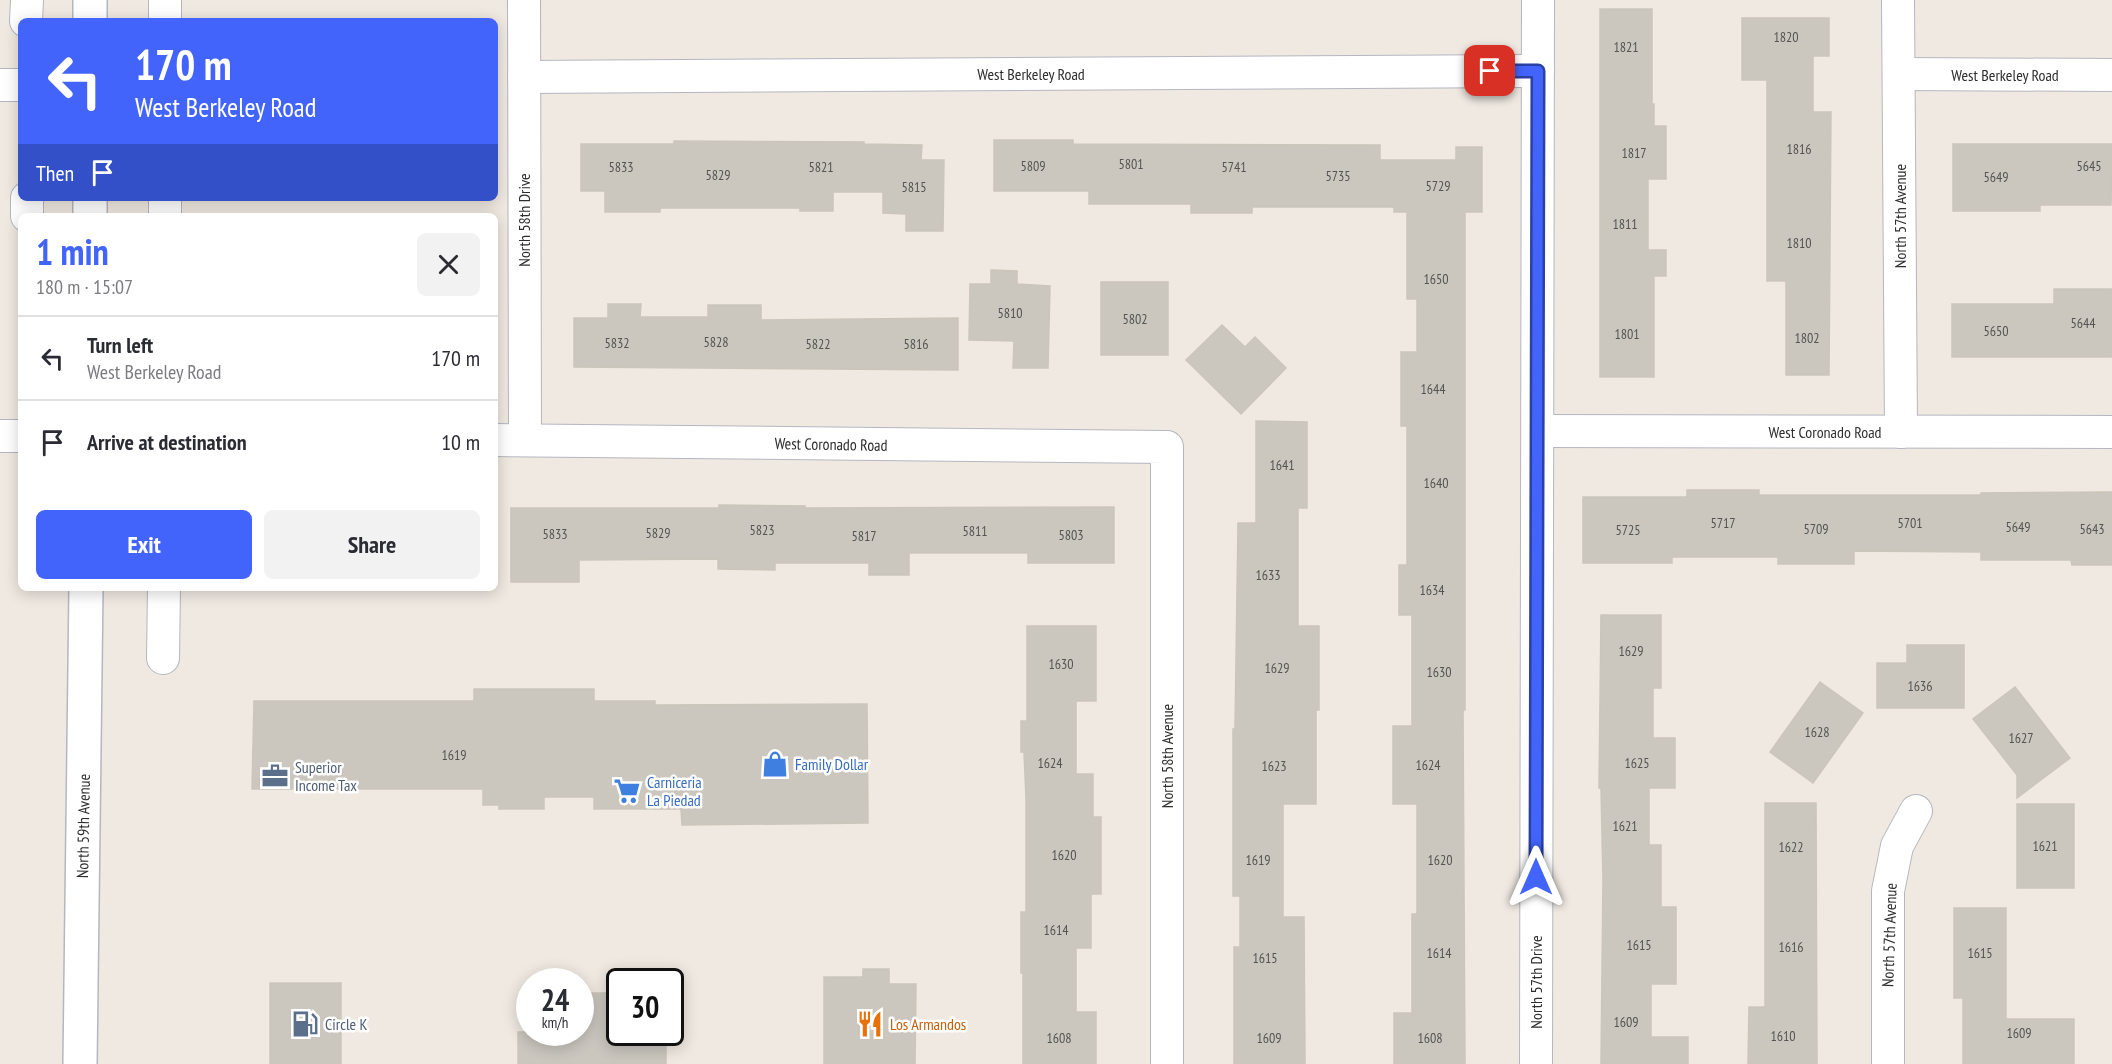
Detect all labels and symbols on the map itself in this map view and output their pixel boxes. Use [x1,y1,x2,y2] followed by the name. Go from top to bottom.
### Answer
[1773,28,1799,46] house number: 1820
[1613,38,1639,56] house number: 1821
[1464,45,1515,96] pin
[977,64,1085,84] street label: West Berkeley Road
[1951,65,2059,85] street label: West Berkeley Road
[1786,140,1812,158] house number: 1816
[1621,144,1647,162] house number: 1817
[1118,155,1144,173] house number: 5801
[1020,157,1046,175] house number: 5809
[2076,157,2102,175] house number: 5645
[608,158,634,176] house number: 5833
[808,158,834,176] house number: 5821
[1221,158,1247,176] house number: 5741
[1890,164,1910,268] street label: North 57th Avenue
[705,166,731,184] house number: 5829
[1325,167,1351,185] house number: 5735
[1983,168,2009,186] house number: 5649
[514,173,534,267] street label: North 58th Drive
[1425,177,1451,195] house number: 5729
[901,178,927,196] house number: 5815
[1612,215,1638,233] house number: 1811
[1786,234,1812,252] house number: 1810
[1423,270,1449,288] house number: 1650
[997,304,1023,322] house number: 5810
[1122,310,1148,328] house number: 5802
[2070,314,2096,332] house number: 5644
[1983,322,2009,340] house number: 5650
[1614,325,1640,343] house number: 1801
[1794,329,1820,347] house number: 1802
[703,333,729,351] house number: 5828
[604,334,630,352] house number: 5832
[805,335,831,353] house number: 5822
[903,335,929,353] house number: 5816
[1420,380,1446,398] house number: 1644
[1768,422,1882,442] street label: West Coronado Road
[774,433,888,455] street label: West Coronado Road
[1269,456,1295,474] house number: 1641
[1423,474,1449,492] house number: 1640
[1710,514,1736,532] house number: 5717
[1897,514,1923,532] house number: 5701
[2005,518,2031,536] house number: 5649
[1803,520,1829,538] house number: 5709
[2079,520,2105,538] house number: 5643
[749,521,775,539] house number: 5823
[1615,521,1641,539] house number: 5725
[962,522,988,540] house number: 5811
[645,524,671,542] house number: 5829
[542,525,568,543] house number: 5833
[1058,526,1084,544] house number: 5803
[851,527,877,545] house number: 5817
[1255,566,1281,584] house number: 1633
[1419,581,1445,599] house number: 1634
[1618,642,1644,660] house number: 1629
[1048,655,1074,673] house number: 1630
[1264,659,1290,677] house number: 1629
[1426,663,1452,681] house number: 1630
[1907,677,1933,695] house number: 1636
[1157,704,1177,808] street label: North 58th Avenue
[1804,723,1830,741] house number: 1628
[2008,729,2034,747] house number: 1627
[441,746,467,764] house number: 1619
[760,749,790,779] shop icon: Family Dollar
[795,754,869,774] place label: Family Dollar
[1037,754,1063,772] house number: 1624
[1624,754,1650,772] house number: 1625
[1415,756,1441,774] house number: 1624
[295,757,357,795] place label: Superior Income Tax
[1261,757,1287,775] house number: 1623
[260,761,290,791] office icon: Superior Income Tax
[647,772,702,810] place label: Carniceria La Piedad
[72,774,94,878] street label: North 59th Avenue
[612,776,642,806] supermarket icon: Carniceria La Piedad
[1612,817,1638,835] house number: 1621
[2032,837,2058,855] house number: 1621
[1778,838,1804,856] house number: 1622
[1504,845,1568,909] position arrow
[1051,846,1077,864] house number: 1620
[1245,851,1271,869] house number: 1619
[1427,851,1453,869] house number: 1620
[1877,883,1901,987] street label: North 57th Avenue
[1043,921,1069,939] house number: 1614
[1526,935,1546,1029] street label: North 57th Drive
[1626,936,1652,954] house number: 1615
[1778,938,1804,956] house number: 1616
[1426,944,1452,962] house number: 1614
[1967,944,1993,962] house number: 1615
[1252,949,1278,967] house number: 1615
[606,968,684,1046] speed limit sign: 30
[290,1009,320,1039] fuel station icon: Circle K
[855,1009,885,1039] restaurant icon: Los Armandos
[1613,1013,1639,1031] house number: 1609
[325,1014,368,1034] place label: Circle K
[890,1014,966,1034] place label: Los Armandos
[2006,1024,2032,1042] house number: 1609
[1770,1027,1796,1045] house number: 1610
[1046,1029,1072,1047] house number: 1608
[1256,1029,1282,1047] house number: 1609
[1417,1029,1443,1047] house number: 1608

